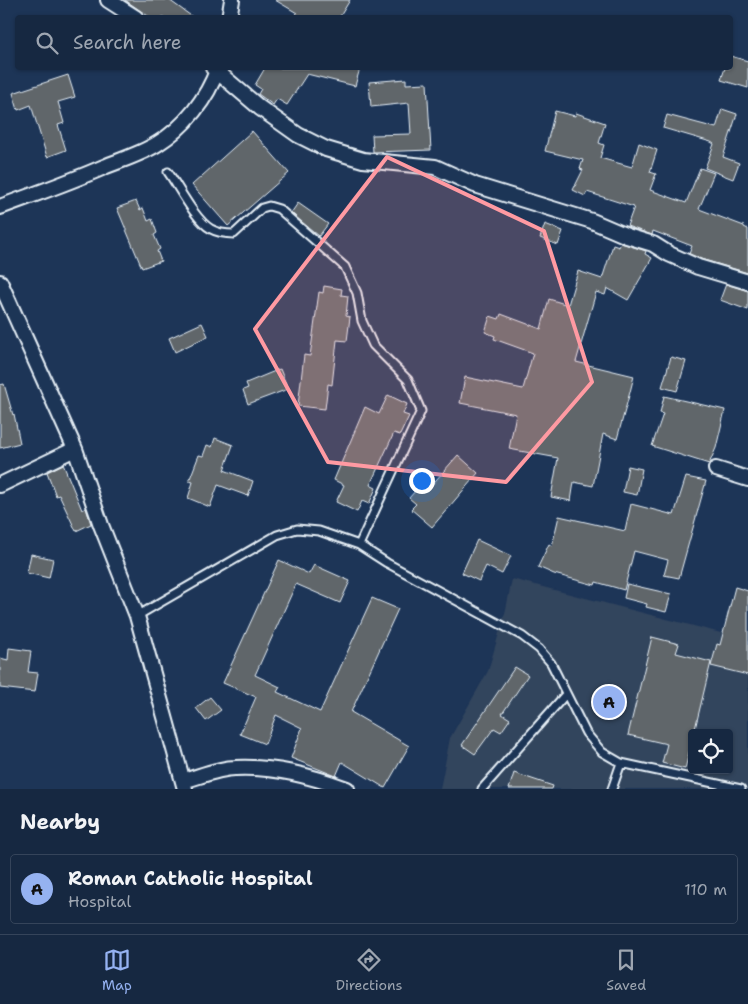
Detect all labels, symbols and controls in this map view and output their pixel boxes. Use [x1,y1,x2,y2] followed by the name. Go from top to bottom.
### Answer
[15,15,733,70] search box
[33,29,61,57] icon: search
[73,30,182,55] text: Search here
[409,468,435,494] your location
[593,683,625,721] pin: A
[688,729,733,774] map controls
[688,729,733,774] button: locate
[20,808,100,836] text: Nearby
[68,866,313,891] text: Roman Catholic Hospital
[31,879,43,900] text: A
[684,879,727,900] text: 110 m
[68,891,131,912] text: Hospital
[102,946,132,994] tab: Map
[336,946,402,994] tab: Directions
[606,946,646,994] tab: Saved

